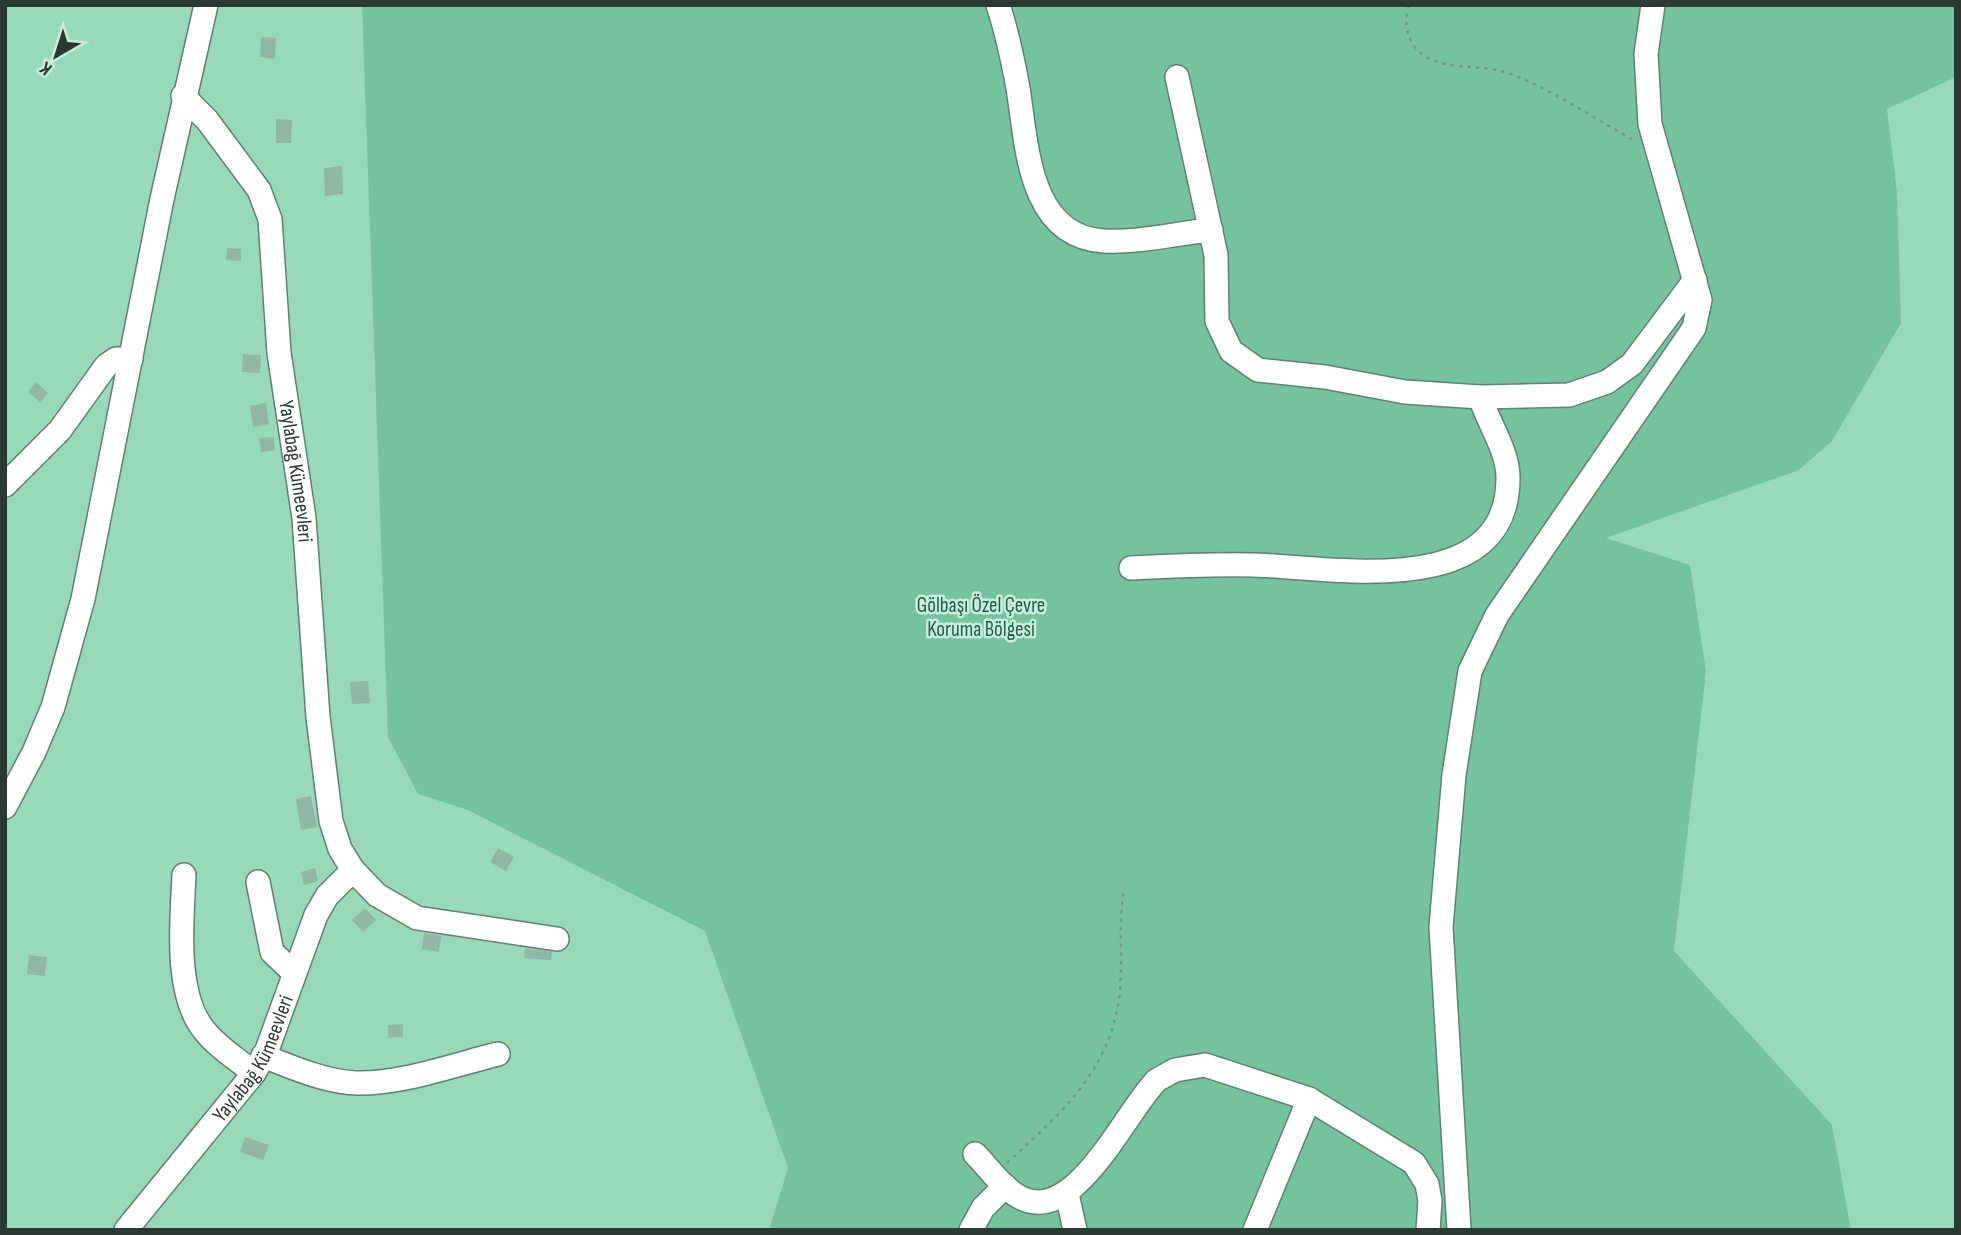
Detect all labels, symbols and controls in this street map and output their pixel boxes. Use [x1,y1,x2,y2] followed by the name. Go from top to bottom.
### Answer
[21,21,91,91] north arrow
[35,56,57,80] text: K
[274,399,318,543] street label: Yaylabağ Kümeevleri
[917,593,1045,642] park label: Gölbaşı Özel Çevre Koruma Bölgesi
[207,992,298,1127] street label: Yaylabağ Kümeevleri

